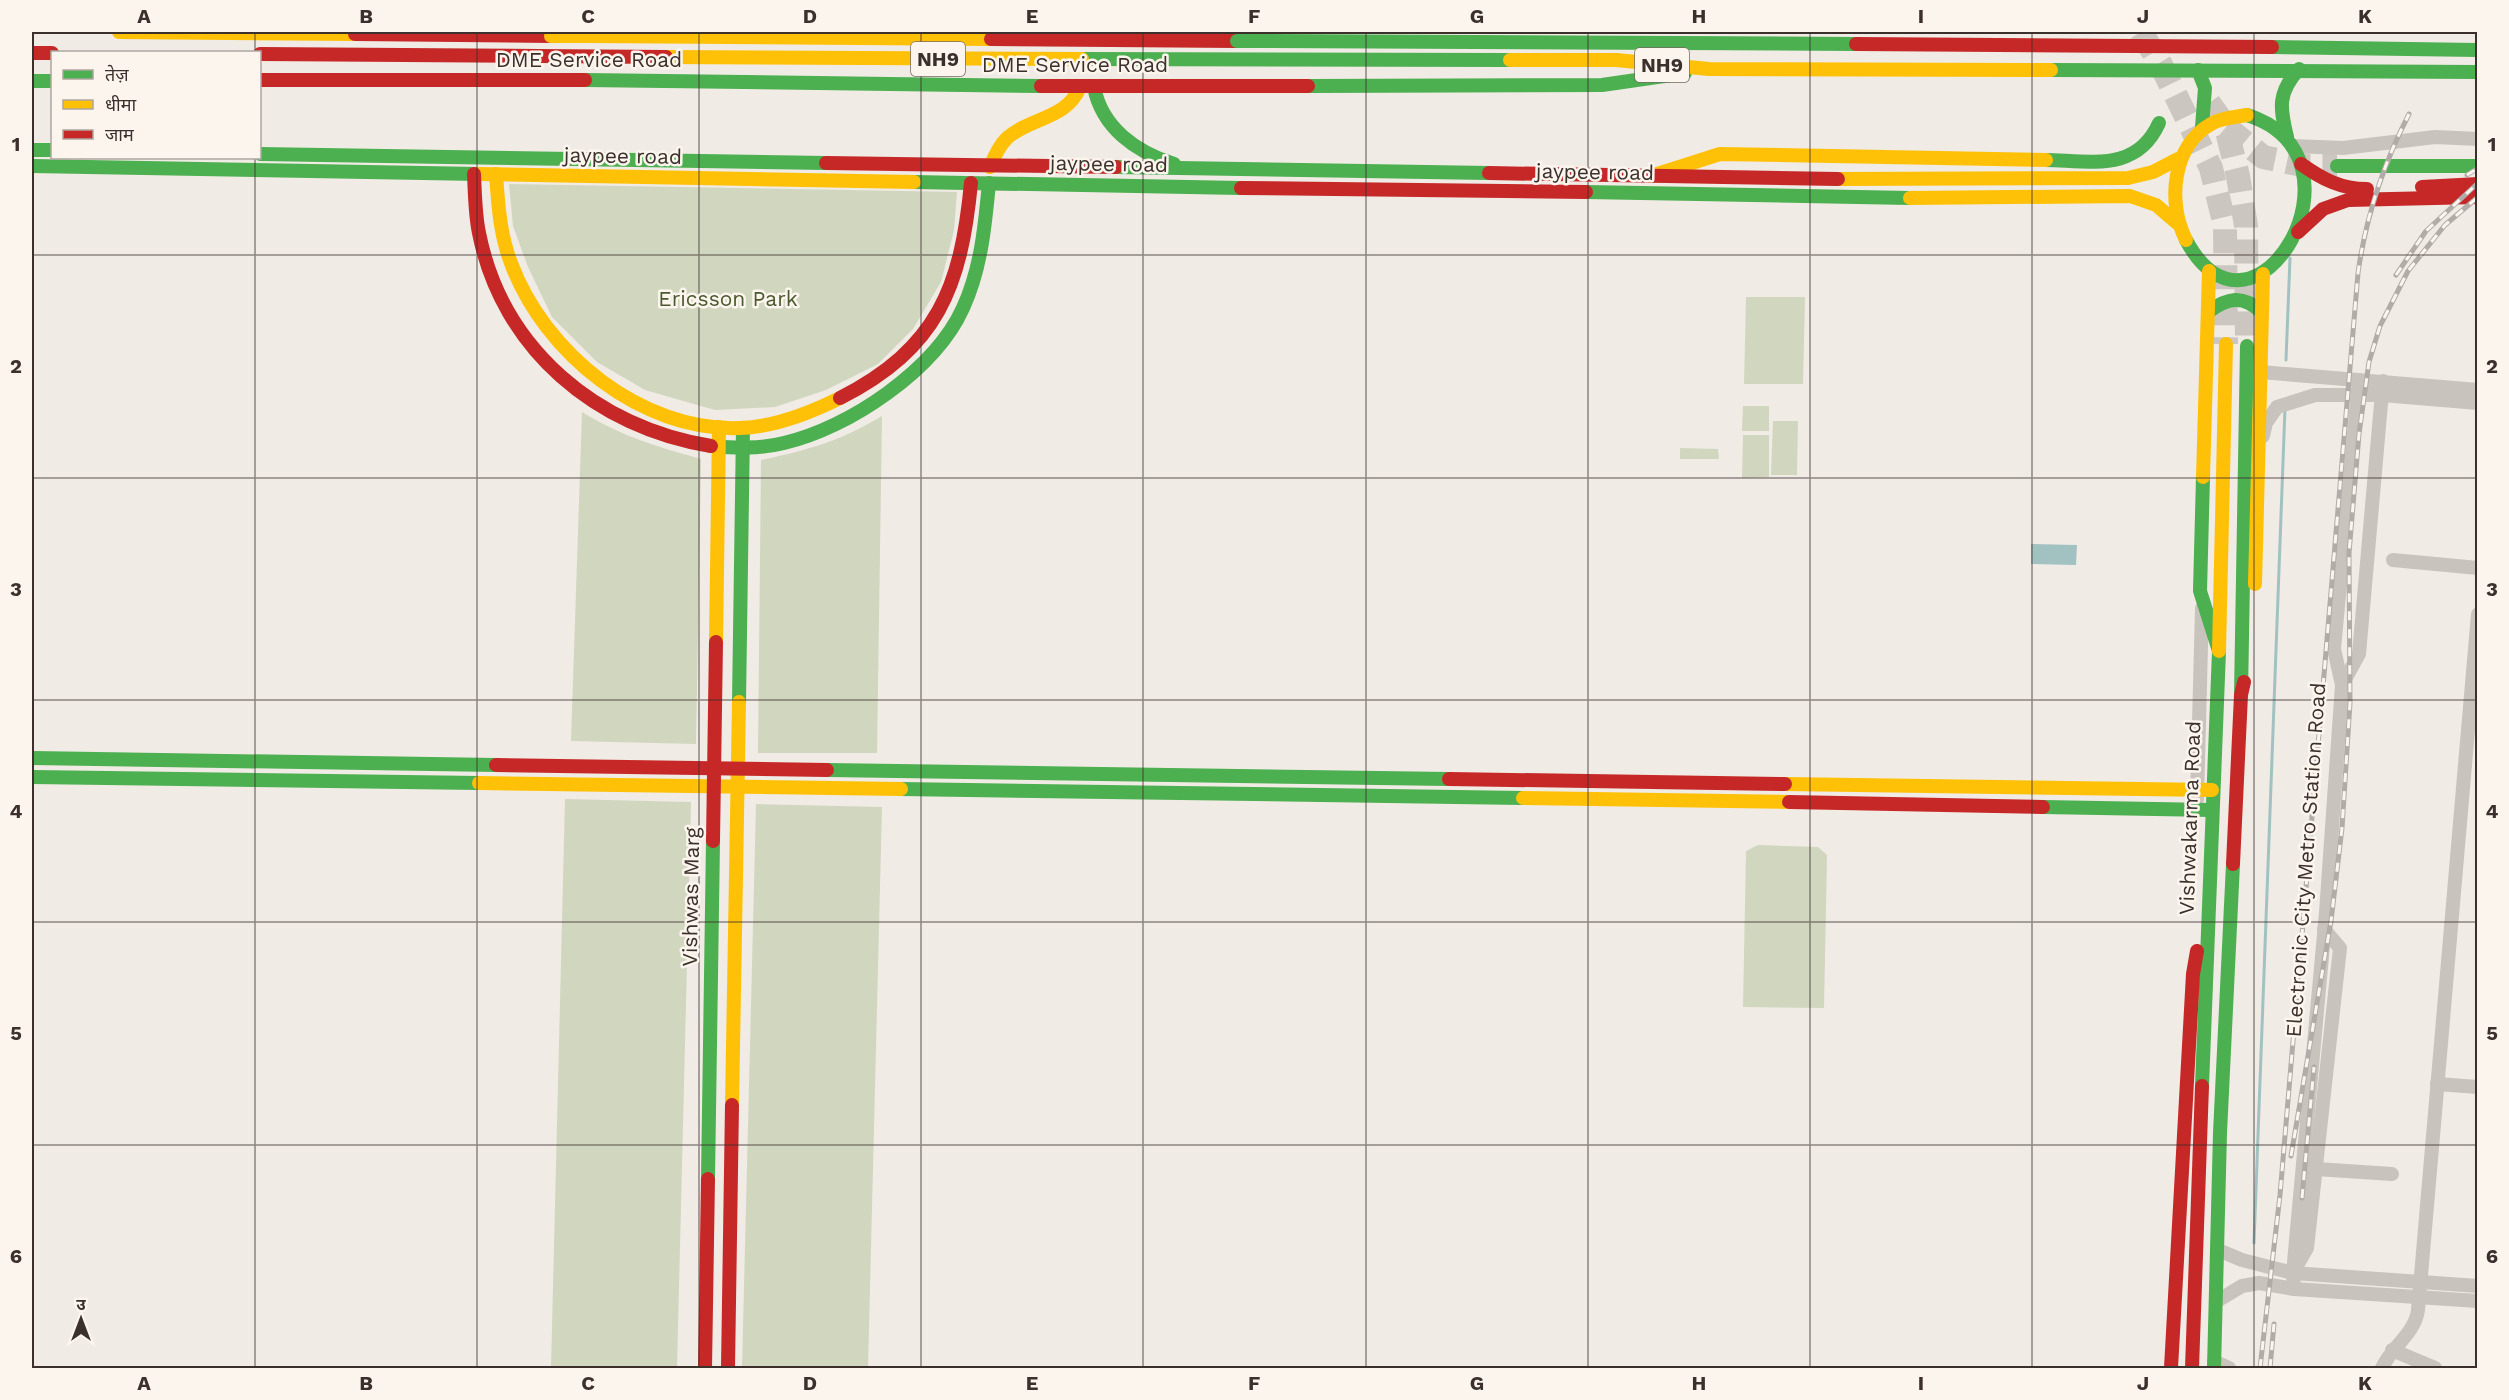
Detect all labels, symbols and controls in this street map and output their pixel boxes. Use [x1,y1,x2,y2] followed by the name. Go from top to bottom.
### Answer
[137,4,151,28] text: A
[359,4,373,28] text: B
[581,4,595,28] text: C
[803,4,817,28] text: D
[1026,4,1038,28] text: E
[1248,4,1260,28] text: F
[1470,4,1484,28] text: G
[1692,4,1706,28] text: H
[1918,4,1924,28] text: I
[2137,4,2149,28] text: J
[2358,4,2372,28] text: K
[911,42,965,76] road number: NH9
[496,47,682,72] street label: DME Service Road
[1635,48,1689,82] road number: NH9
[51,51,261,159] legend
[982,52,1168,77] street label: DME Service Road
[105,64,129,85] text: तेज़
[105,94,136,115] text: धीमा
[105,124,135,145] text: जाम
[12,132,20,156] text: 1
[2488,132,2496,156] text: 1
[562,142,682,169] street label: jaypee road
[1048,150,1168,177] street label: jaypee road
[1534,158,1654,185] street label: jaypee road
[658,286,798,311] park label: Ericsson Park
[10,354,22,378] text: 2
[2486,354,2498,378] text: 2
[10,577,22,601] text: 3
[2486,577,2498,601] text: 3
[2281,682,2330,1038] street label: Electronic City Metro Station Road
[2174,720,2205,916] street label: Vishwakarma Road
[10,799,23,823] text: 4
[2486,799,2499,823] text: 4
[677,826,704,967] street label: Vishwas Marg
[10,1021,22,1045] text: 5
[2486,1021,2498,1045] text: 5
[10,1244,22,1268] text: 6
[2486,1244,2498,1268] text: 6
[51,1289,111,1349] north arrow
[76,1295,86,1314] text: उ
[137,1371,151,1395] text: A
[359,1371,373,1395] text: B
[581,1371,595,1395] text: C
[803,1371,817,1395] text: D
[1026,1371,1038,1395] text: E
[1248,1371,1260,1395] text: F
[1470,1371,1484,1395] text: G
[1692,1371,1706,1395] text: H
[1918,1371,1924,1395] text: I
[2137,1371,2149,1395] text: J
[2358,1371,2372,1395] text: K

